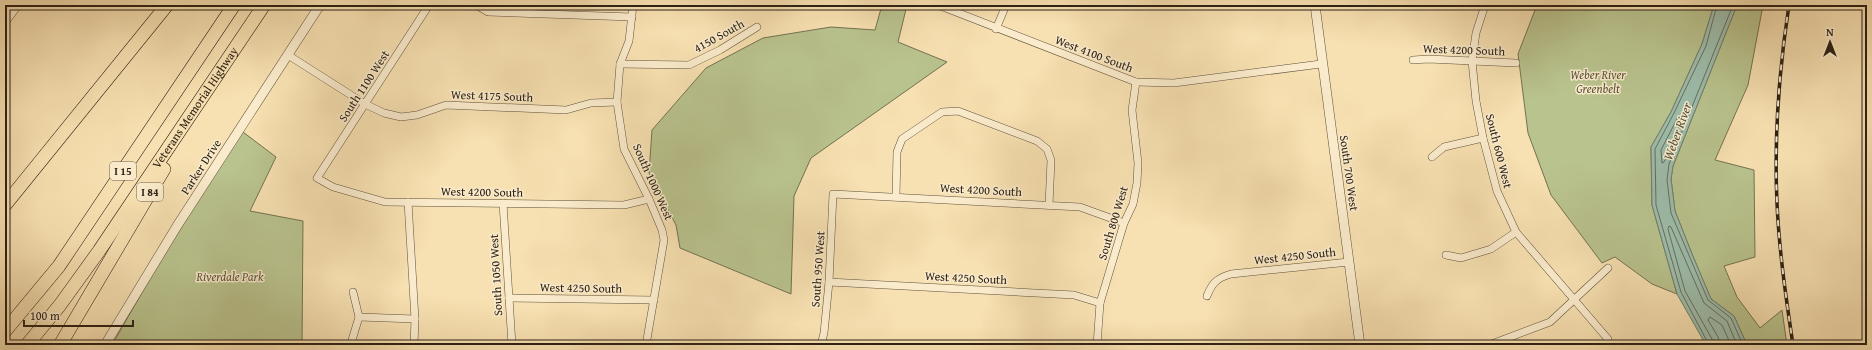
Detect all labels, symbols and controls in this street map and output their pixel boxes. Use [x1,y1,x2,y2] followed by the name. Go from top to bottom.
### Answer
[690,15,747,56] street label: 4150 South
[1810,22,1850,62] north arrow
[1826,24,1834,40] text: N
[1053,31,1136,76] street label: West 4100 South
[1423,40,1506,59] street label: West 4200 South
[148,43,242,172] street label: Veterans Memorial Highway
[334,46,394,125] street label: South 1100 West
[1570,66,1626,97] park label: Weber River Greenbelt
[451,86,534,105] street label: West 4175 South
[1658,99,1697,163] water label: Weber River
[1482,112,1517,191] street label: South 600 West
[1336,134,1363,213] street label: South 700 West
[176,135,225,198] street label: Parker Drive
[629,141,678,223] street label: South 1000 West
[110,162,136,180] road number: I 15
[940,179,1023,200] street label: West 4200 South
[441,182,524,201] street label: West 4200 South
[137,183,163,201] road number: I 84
[1093,183,1132,262] street label: South 800 West
[806,229,829,308] street label: South 950 West
[485,233,506,317] street label: South 1050 West
[1253,243,1337,268] street label: West 4250 South
[925,267,1008,288] street label: West 4250 South
[196,268,264,285] park label: Riverdale Park
[540,278,623,297] street label: West 4250 South
[24,302,133,328] scale bar
[30,307,60,324] text: 100 m

